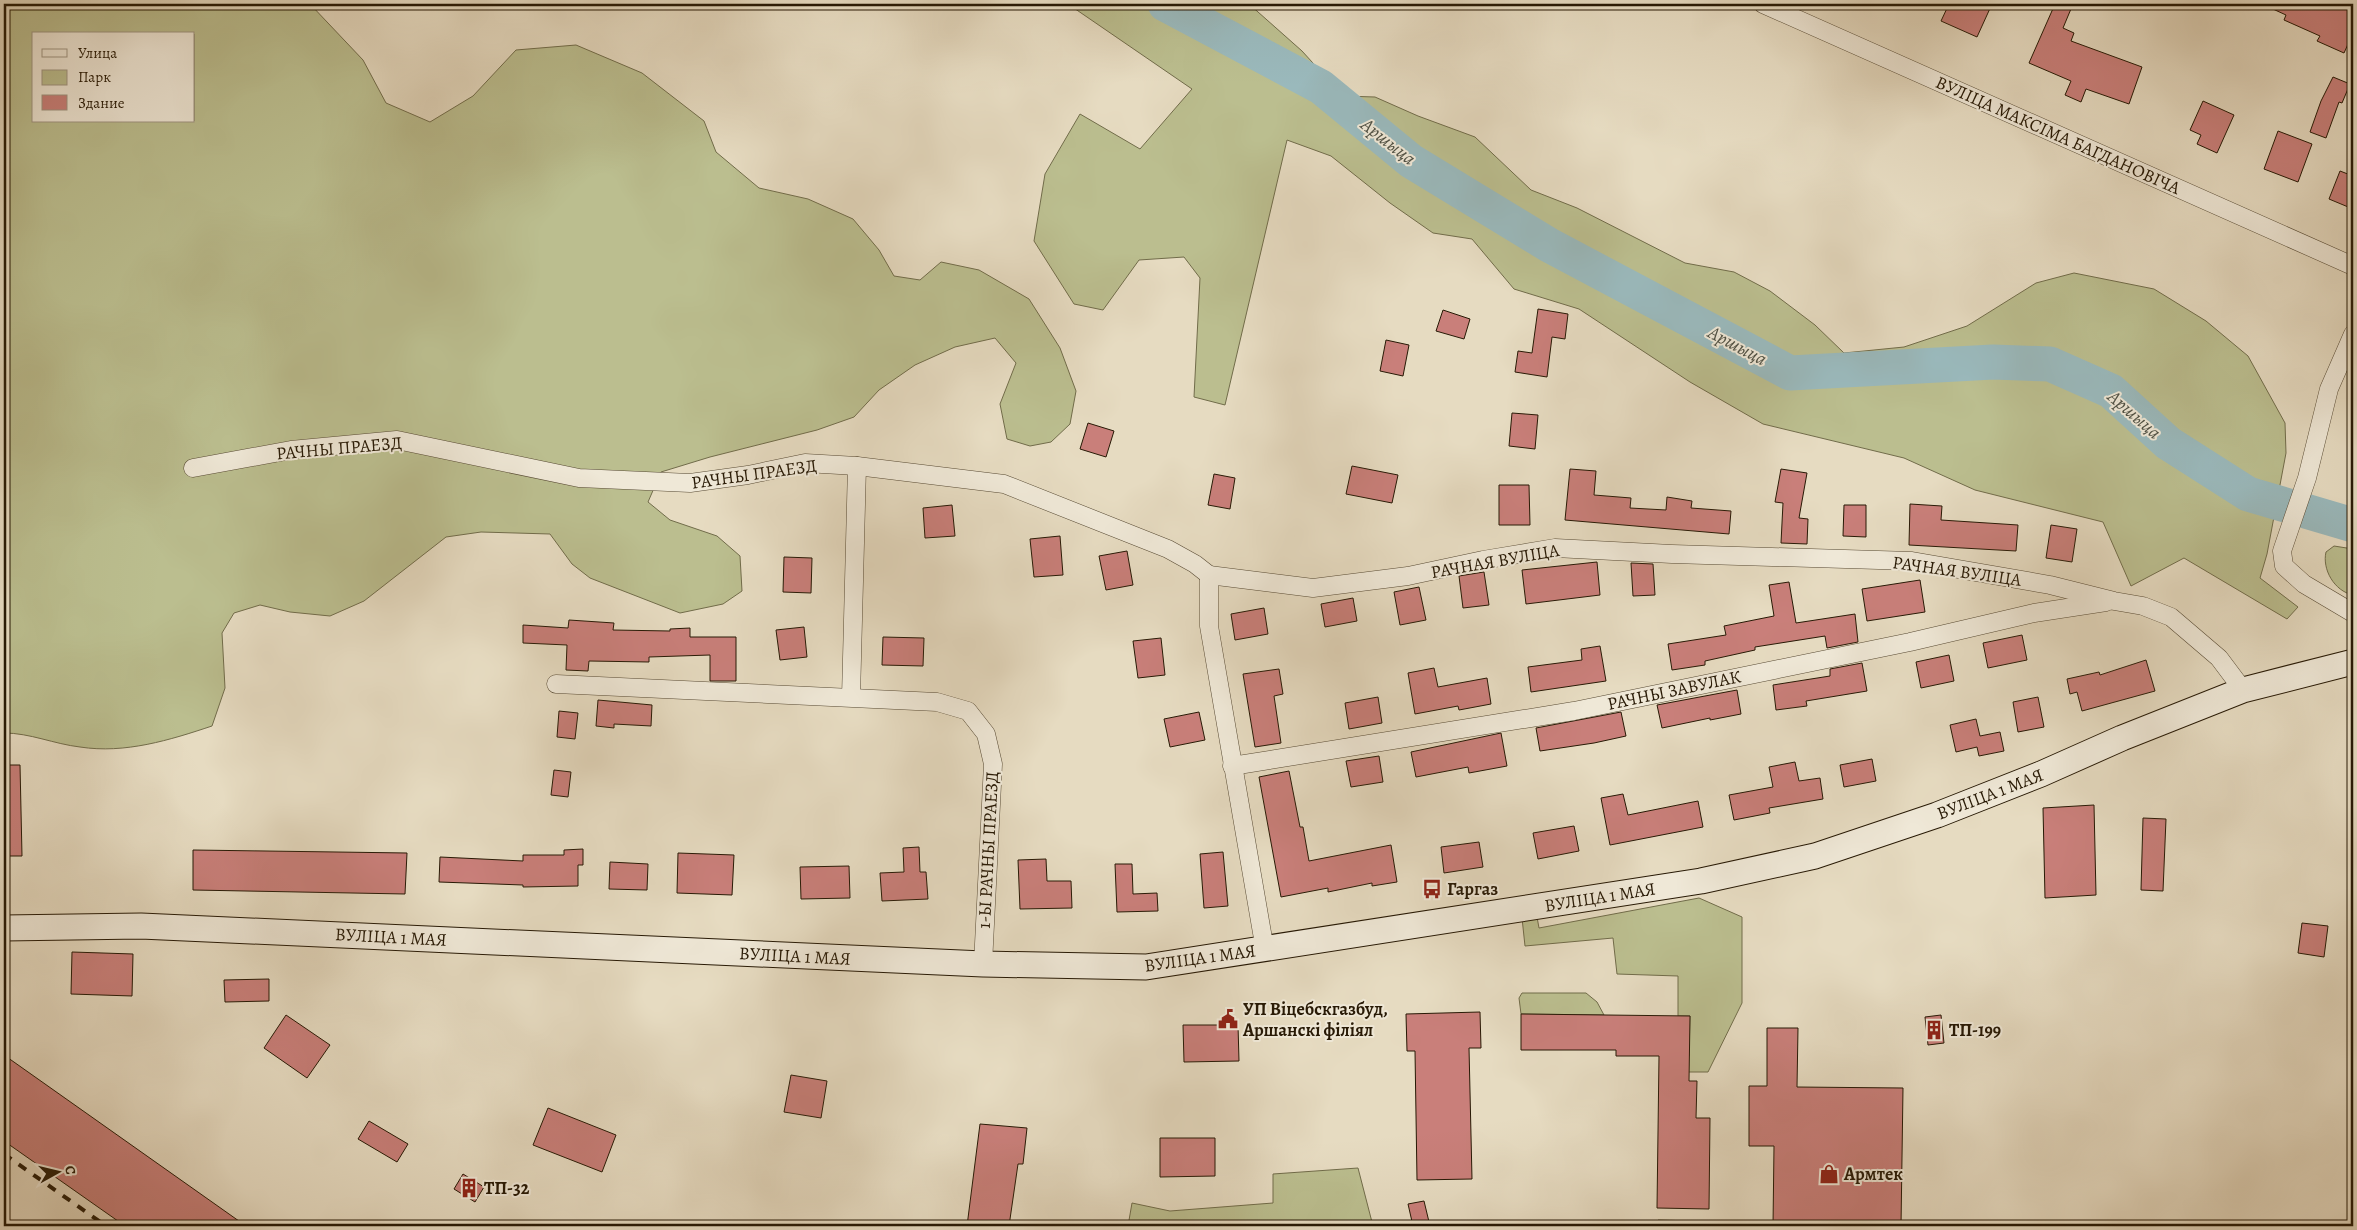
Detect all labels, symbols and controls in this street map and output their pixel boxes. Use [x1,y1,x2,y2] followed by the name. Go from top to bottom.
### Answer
[32,32,195,122] legend
[78,43,117,63] text: Улица
[78,67,111,87] text: Парк
[1932,70,2185,200] street label: ВУЛІЦА МАКСІМА БАГДАНОВІЧА
[78,93,125,113] text: Здание
[1355,112,1421,172] water label: Аршыца
[1703,319,1772,372] water label: Аршыца
[2101,384,2167,445] water label: Аршыца
[275,431,403,465] street label: РАЧНЫ ПРАЕЗД
[690,453,818,495] street label: РАЧНЫ ПРАЕЗД
[1429,538,1562,584] street label: РАЧНАЯ ВУЛІЦА
[1891,550,2023,592] street label: РАЧНАЯ ВУЛІЦА
[1605,664,1743,716] street label: РАЧНЫ ЗАВУЛАК
[1933,763,2047,825] street label: ВУЛІЦА 1 МАЯ
[972,771,1004,929] street label: 1-Ы РАЧНЫ ПРАЕЗД
[1543,876,1657,918] street label: ВУЛІЦА 1 МАЯ
[1447,877,1498,901] place label: Гаргаз
[1421,878,1443,900] bus stop icon: Гаргаз
[334,922,448,952] street label: ВУЛІЦА 1 МАЯ
[1143,938,1257,978] street label: ВУЛІЦА 1 МАЯ
[738,941,852,971] street label: ВУЛІЦА 1 МАЯ
[1242,997,1388,1042] place label: УП Віцебскгазбуд, Аршанскі філіял
[1217,1008,1239,1030] public building icon: УП Віцебскгазбуд, Аршанскі філіял
[1949,1018,2001,1042] place label: ТП-199
[1923,1019,1945,1041] building icon: ТП-199
[32,1148,82,1198] north arrow
[1843,1162,1903,1186] place label: Армтек
[1818,1163,1840,1185] shop icon: Армтек
[60,1165,80,1176] text: С
[484,1176,530,1200] place label: ТП-32
[458,1177,480,1199] building icon: ТП-32

